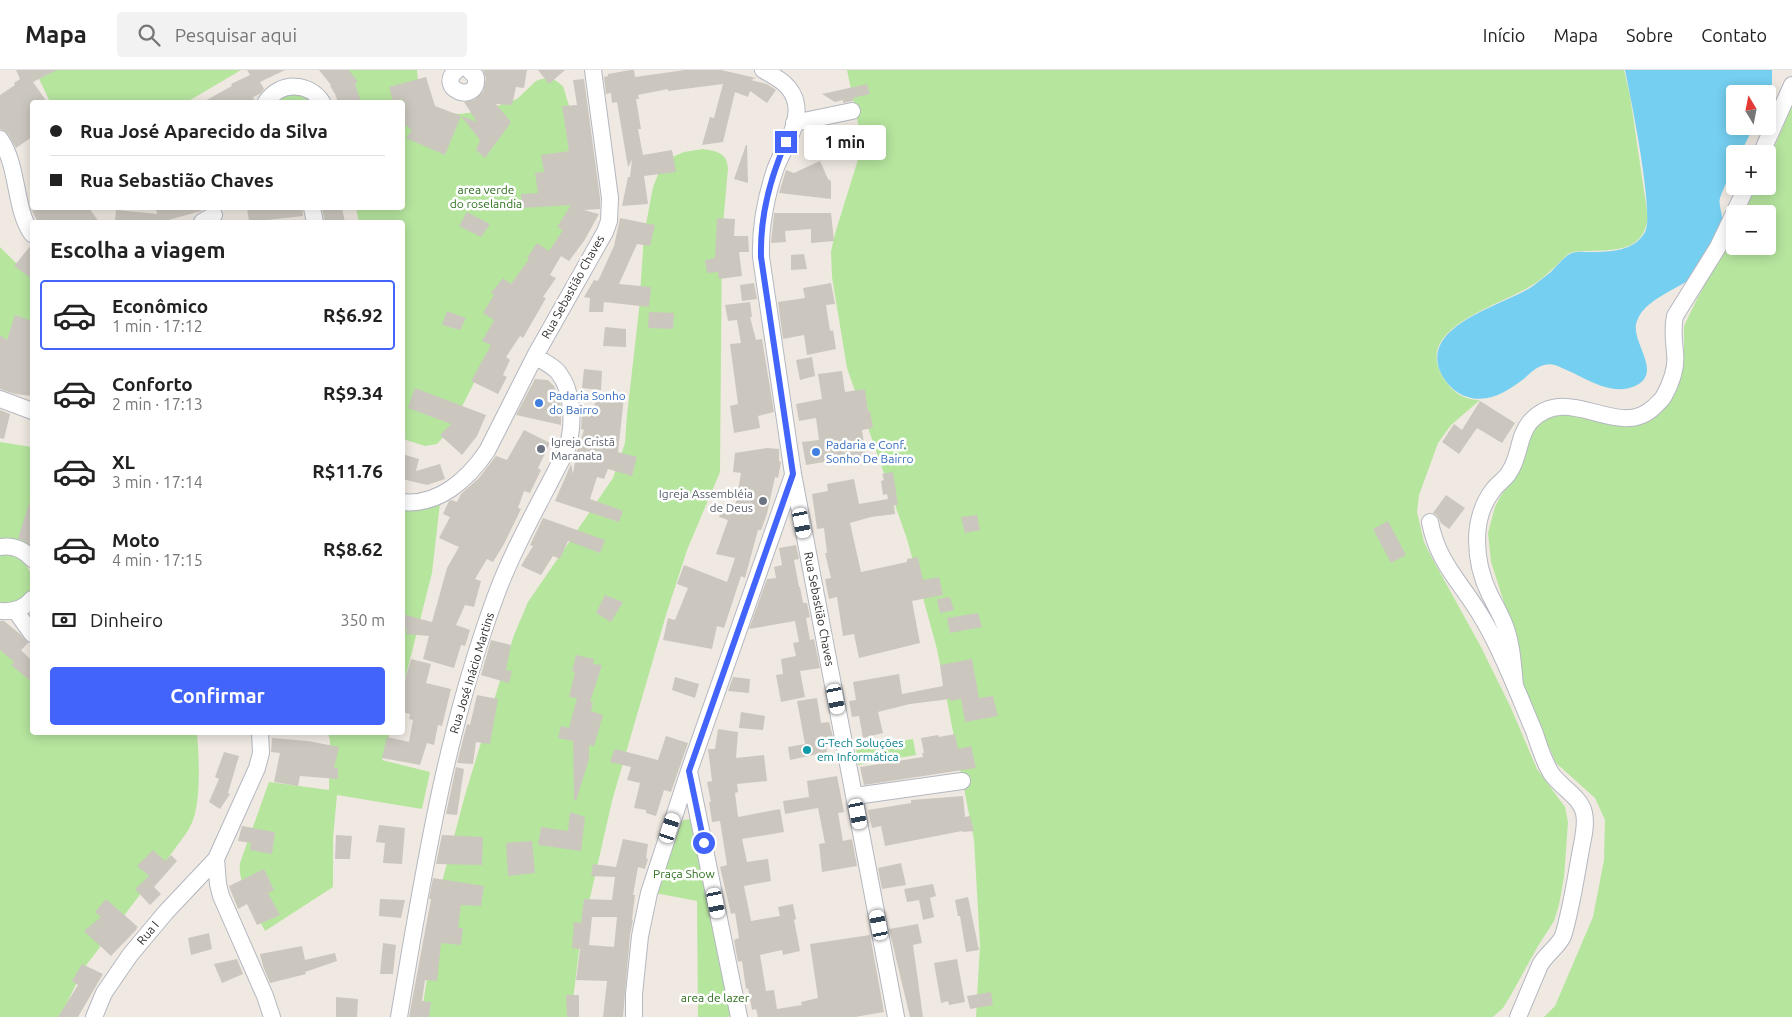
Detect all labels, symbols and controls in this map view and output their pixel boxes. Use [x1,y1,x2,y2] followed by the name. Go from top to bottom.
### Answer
[117,12,467,57] search box
[25,21,87,48] text: Mapa
[135,21,163,49] icon: search
[175,24,297,46] text: Pesquisar aqui
[1483,25,1525,45] text: Início
[1553,25,1598,45] text: Mapa
[1626,25,1673,45] text: Sobre
[1701,25,1767,45] text: Contato
[1726,85,1776,135] north arrow
[1726,85,1776,255] map controls
[80,120,328,142] text: Rua José Aparecido da Silva
[804,124,886,160] callout: 1 min
[775,131,797,153] route end
[825,133,865,151] text: 1 min
[1726,145,1776,195] button: +
[80,169,274,191] text: Rua Sebastião Chaves
[450,183,522,210] park label: area verde do roselandia
[1726,205,1776,255] button: −
[539,233,606,341] street label: Rua Sebastião Chaves
[50,237,225,262] text: Escolha a viagem
[52,293,97,338] icon: car
[112,295,208,317] text: Econômico
[323,304,383,326] text: R$6.92
[112,317,203,335] text: 1 min · 17:12
[52,371,97,416] icon: car
[112,373,193,395] text: Conforto
[323,382,383,404] text: R$9.34
[549,389,626,416] place label: Padaria Sonho do Bairro
[112,395,203,413] text: 2 min · 17:13
[533,397,545,409] marker: Padaria Sonho do Bairro
[551,435,615,462] place label: Igreja Cristã Maranata
[826,438,913,465] place label: Padaria e Conf. Sonho De Bairro
[535,443,547,455] marker: Igreja Cristã Maranata
[810,446,822,458] marker: Padaria e Conf. Sonho De Bairro
[52,449,97,494] icon: car
[112,451,135,473] text: XL
[312,460,383,482] text: R$11.76
[112,473,203,491] text: 3 min · 17:14
[659,487,753,514] place label: Igreja Assembléia de Deus
[757,495,769,507] marker: Igreja Assembléia de Deus
[791,507,812,539] car
[52,527,97,572] icon: car
[112,529,160,551] text: Moto
[323,538,383,560] text: R$8.62
[112,551,203,569] text: 4 min · 17:15
[802,551,837,667] street label: Rua Sebastião Chaves
[50,606,78,634] icon: cash
[90,609,163,631] text: Dinheiro
[340,611,385,629] text: 350 m
[447,611,496,735] street label: Rua José Inácio Martins
[50,667,385,725] button: Confirmar
[825,683,846,715] car
[817,736,904,763] place label: G-Tech Soluções em Informática
[801,744,813,756] marker: G-Tech Soluções em Informática
[847,798,868,830] car
[658,811,681,845] car
[693,832,715,854] route start
[653,867,716,880] park label: Praça Show
[705,887,726,919] car
[868,909,889,941] car
[134,918,161,947] street label: Rua I
[681,991,750,1004] park label: area de lazer

